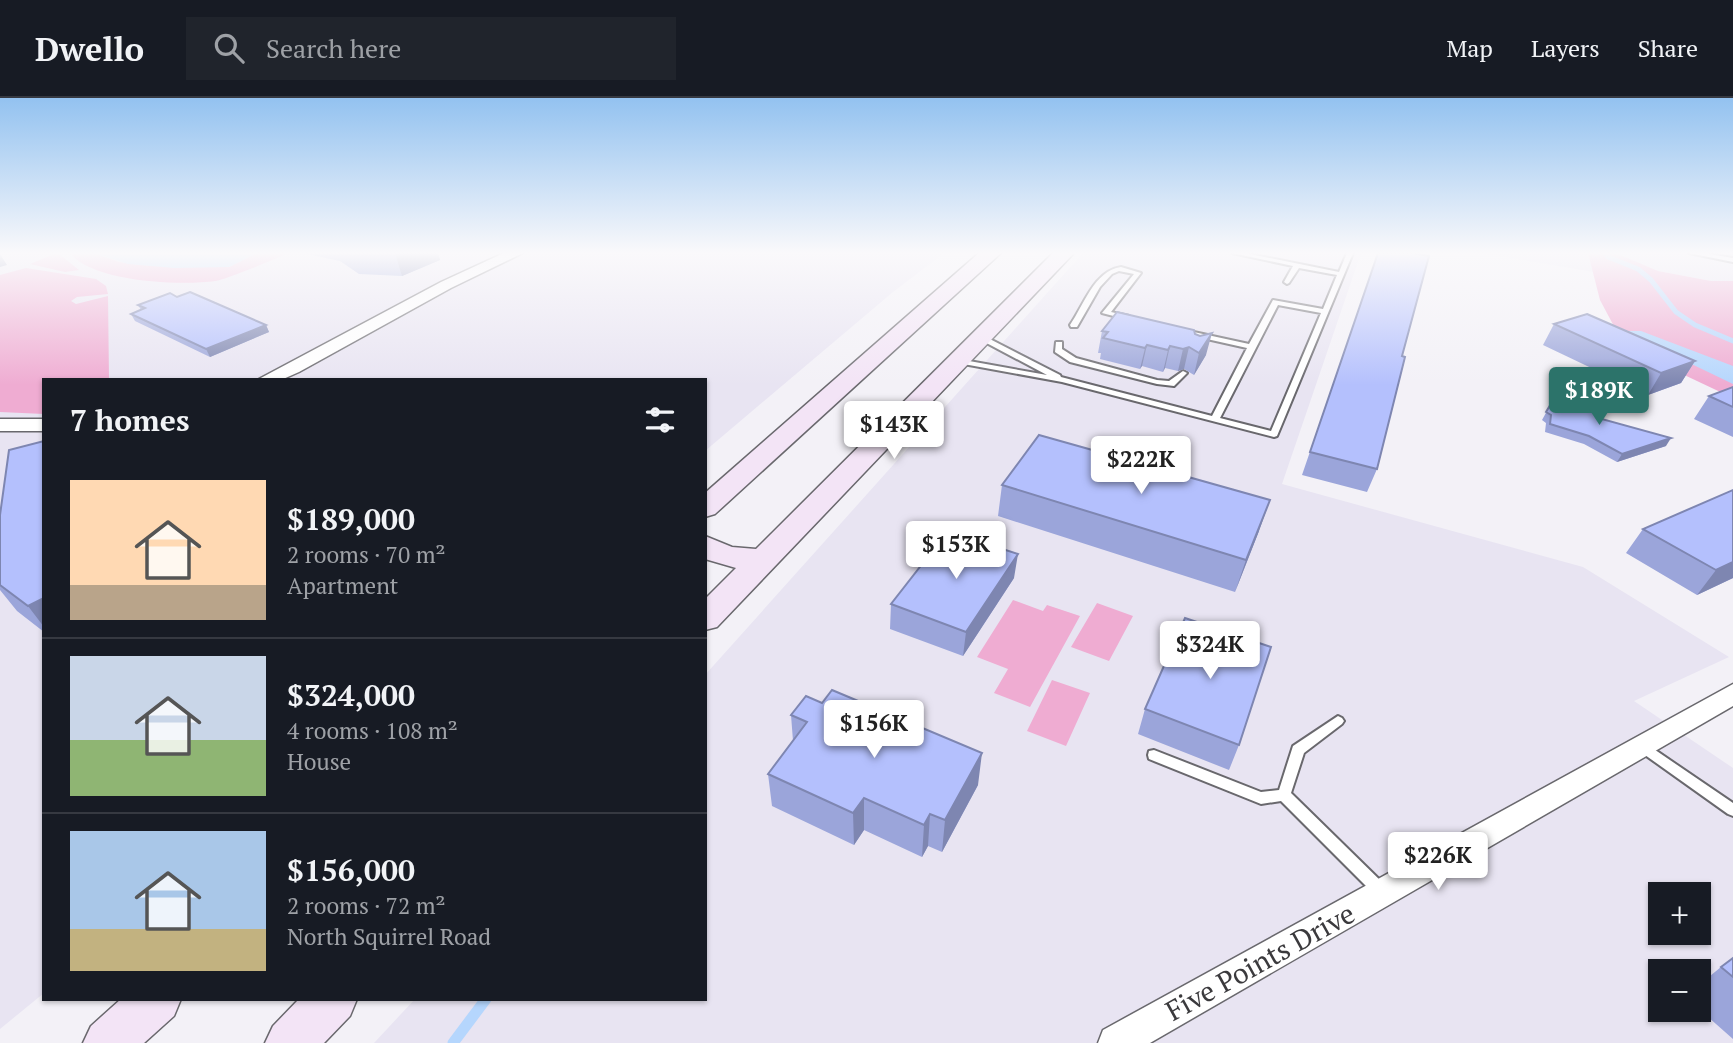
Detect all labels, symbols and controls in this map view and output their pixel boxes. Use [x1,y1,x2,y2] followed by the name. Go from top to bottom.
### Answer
[186,17,676,80] search box
[35,27,144,70] text: Dwello
[210,29,248,67] icon: search
[266,31,401,65] text: Search here
[1446,32,1493,64] text: Map
[1531,32,1600,64] text: Layers
[1638,32,1698,64] text: Share
[1550,368,1648,427] pin: $189K
[1565,374,1633,405] text: $189K
[70,400,189,440] text: 7 homes
[641,401,679,439] icon: filters
[845,402,943,461] pin: $143K
[860,408,928,439] text: $143K
[1092,436,1190,496] pin: $222K
[1107,443,1175,474] text: $222K
[287,499,415,539] text: $189,000
[126,508,210,592] icon: home
[907,522,1005,581] pin: $153K
[922,528,990,559] text: $153K
[287,539,446,570] text: 2 rooms · 70 m²
[287,570,398,601] text: Apartment
[1161,622,1259,681] pin: $324K
[1176,628,1244,659] text: $324K
[287,675,415,715] text: $324,000
[126,684,210,768] icon: home
[825,700,923,760] pin: $156K
[840,707,908,738] text: $156K
[287,715,458,746] text: 4 rooms · 108 m²
[287,746,351,777] text: House
[1389,832,1487,892] pin: $226K
[1404,839,1472,870] text: $226K
[287,850,415,890] text: $156,000
[126,859,210,943] icon: home
[1648,882,1711,1022] map controls
[1648,882,1711,945] button: +
[287,890,446,921] text: 2 rooms · 72 m²
[1159,894,1361,1029] street label: Five Points Drive
[287,921,491,952] text: North Squirrel Road
[1648,959,1711,1022] button: −

